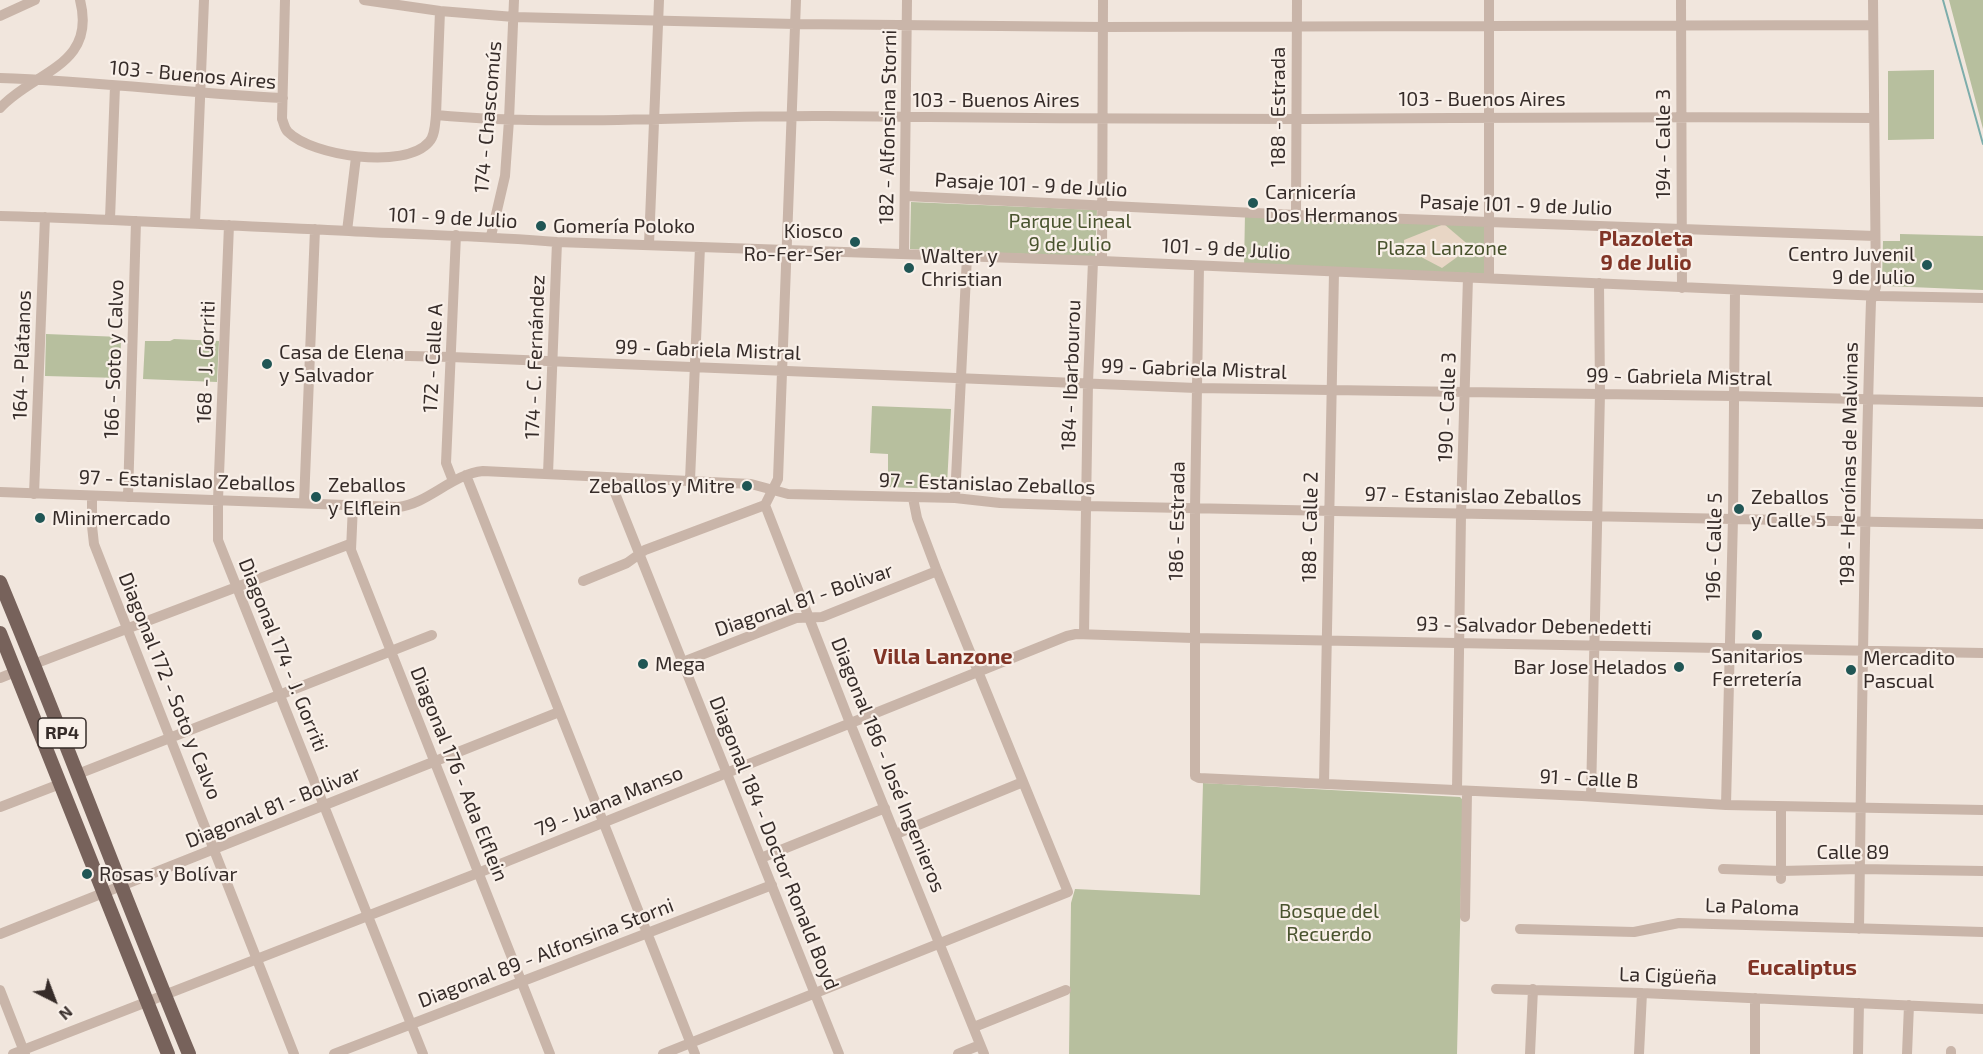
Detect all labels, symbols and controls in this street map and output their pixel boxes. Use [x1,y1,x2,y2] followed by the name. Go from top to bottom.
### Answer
[874,29,902,225] street label: 182 - Alfonsina Storni
[469,40,507,194] street label: 174 - Chascomús
[1266,47,1290,167] street label: 188 - Estrada
[109,56,277,94] street label: 103 - Buenos Aires
[1398,87,1566,111] street label: 103 - Buenos Aires
[912,88,1080,112] street label: 103 - Buenos Aires
[1651,89,1675,199] street label: 194 - Calle 3
[934,168,1128,202] street label: Pasaje 101 - 9 de Julio
[1265,180,1398,227] place label: Carnicería Dos Hermanos
[1419,190,1613,220] street label: Pasaje 101 - 9 de Julio
[1246,196,1260,210] marker: Carnicería Dos Hermanos
[388,203,518,233] street label: 101 - 9 de Julio
[1008,209,1132,256] park label: Parque Lineal 9 de Julio
[553,214,695,238] place label: Gomería Poloko
[534,219,548,233] marker: Gomería Poloko
[743,219,843,266] place label: Kiosco Ro-Fer-Ser
[1599,226,1693,276] district label: Plazoleta 9 de Julio
[1161,234,1291,264] street label: 101 - 9 de Julio
[848,235,862,249] marker: Kiosco Ro-Fer-Ser
[1376,236,1508,260] park label: Plaza Lanzone
[1788,242,1915,289] place label: Centro Juvenil 9 de Julio
[921,244,1002,291] place label: Walter y Christian
[1920,258,1934,272] marker: Centro Juvenil 9 de Julio
[902,261,916,275] marker: Walter y Christian
[520,274,550,440] street label: 174 - C. Fernández
[99,279,129,439] street label: 166 - Soto y Calvo
[8,290,36,420] street label: 164 - Plátanos
[1056,299,1086,451] street label: 184 - Ibarbourou
[192,300,220,424] street label: 168 - J. Gorriti
[418,303,448,413] street label: 172 - Calle A
[615,335,801,365] street label: 99 - Gabriela Mistral
[279,340,404,387] place label: Casa de Elena y Salvador
[1835,342,1863,586] street label: 198 - Heroínas de Malvinas
[1433,352,1461,462] street label: 190 - Calle 3
[1101,354,1287,384] street label: 99 - Gabriela Mistral
[260,357,274,371] marker: Casa de Elena y Salvador
[1586,363,1772,391] street label: 99 - Gabriela Mistral
[1164,461,1190,581] street label: 186 - Estrada
[78,465,296,497] street label: 97 - Estanislao Zeballos
[878,468,1096,500] street label: 97 - Estanislao Zeballos
[1297,471,1323,583] street label: 188 - Calle 2
[328,473,406,520] place label: Zeballos y Elflein
[589,474,735,498] place label: Zeballos y Mitre
[740,479,754,493] marker: Zeballos y Mitre
[1364,482,1582,510] street label: 97 - Estanislao Zeballos
[1751,485,1829,532] place label: Zeballos y Calle 5
[309,490,323,504] marker: Zeballos y Elflein
[1701,492,1727,602] street label: 196 - Calle 5
[1732,502,1746,516] marker: Zeballos y Calle 5
[52,506,171,530] place label: Minimercado
[33,511,47,525] marker: Minimercado
[233,555,333,755] street label: Diagonal 174 - J. Gorriti
[712,558,896,642] street label: Diagonal 81 - Bolivar
[113,569,227,803] street label: Diagonal 172 - Soto y Calvo
[1416,612,1652,640] street label: 93 - Salvador Debenedetti
[1750,628,1764,642] marker: Sanitarios Ferretería
[826,634,950,896] street label: Diagonal 186 - José Ingenieros
[873,644,1013,670] district label: Villa Lanzone
[1711,644,1803,691] place label: Sanitarios Ferretería
[1863,646,1955,693] place label: Mercadito Pascual
[655,652,705,676] place label: Mega
[1514,655,1667,679] place label: Bar Jose Helados
[636,657,650,671] marker: Mega
[1672,660,1686,674] marker: Bar Jose Helados
[405,663,513,885] street label: Diagonal 176 - Ada Elflein
[1844,663,1858,677] marker: Mercadito Pascual
[704,693,844,993] street label: Diagonal 184 - Doctor Ronald Boyd
[38,718,86,748] road number: RP4
[531,760,687,842] street label: 79 - Juana Manso
[182,761,364,853] street label: Diagonal 81 - Bolivar
[1539,764,1639,794] street label: 91 - Calle B
[1816,840,1890,864] street label: Calle 89
[99,862,238,886] place label: Rosas y Bolívar
[80,867,94,881] marker: Rosas y Bolívar
[415,893,677,1013] street label: Diagonal 89 - Alfonsina Storni
[1704,893,1800,921] street label: La Paloma
[1279,899,1379,946] park label: Bosque del Recuerdo
[1747,955,1857,981] district label: Eucaliptus
[1619,962,1717,990] street label: La Cigüeña
[24,970,84,1030] north arrow
[56,1003,77,1025] text: N

